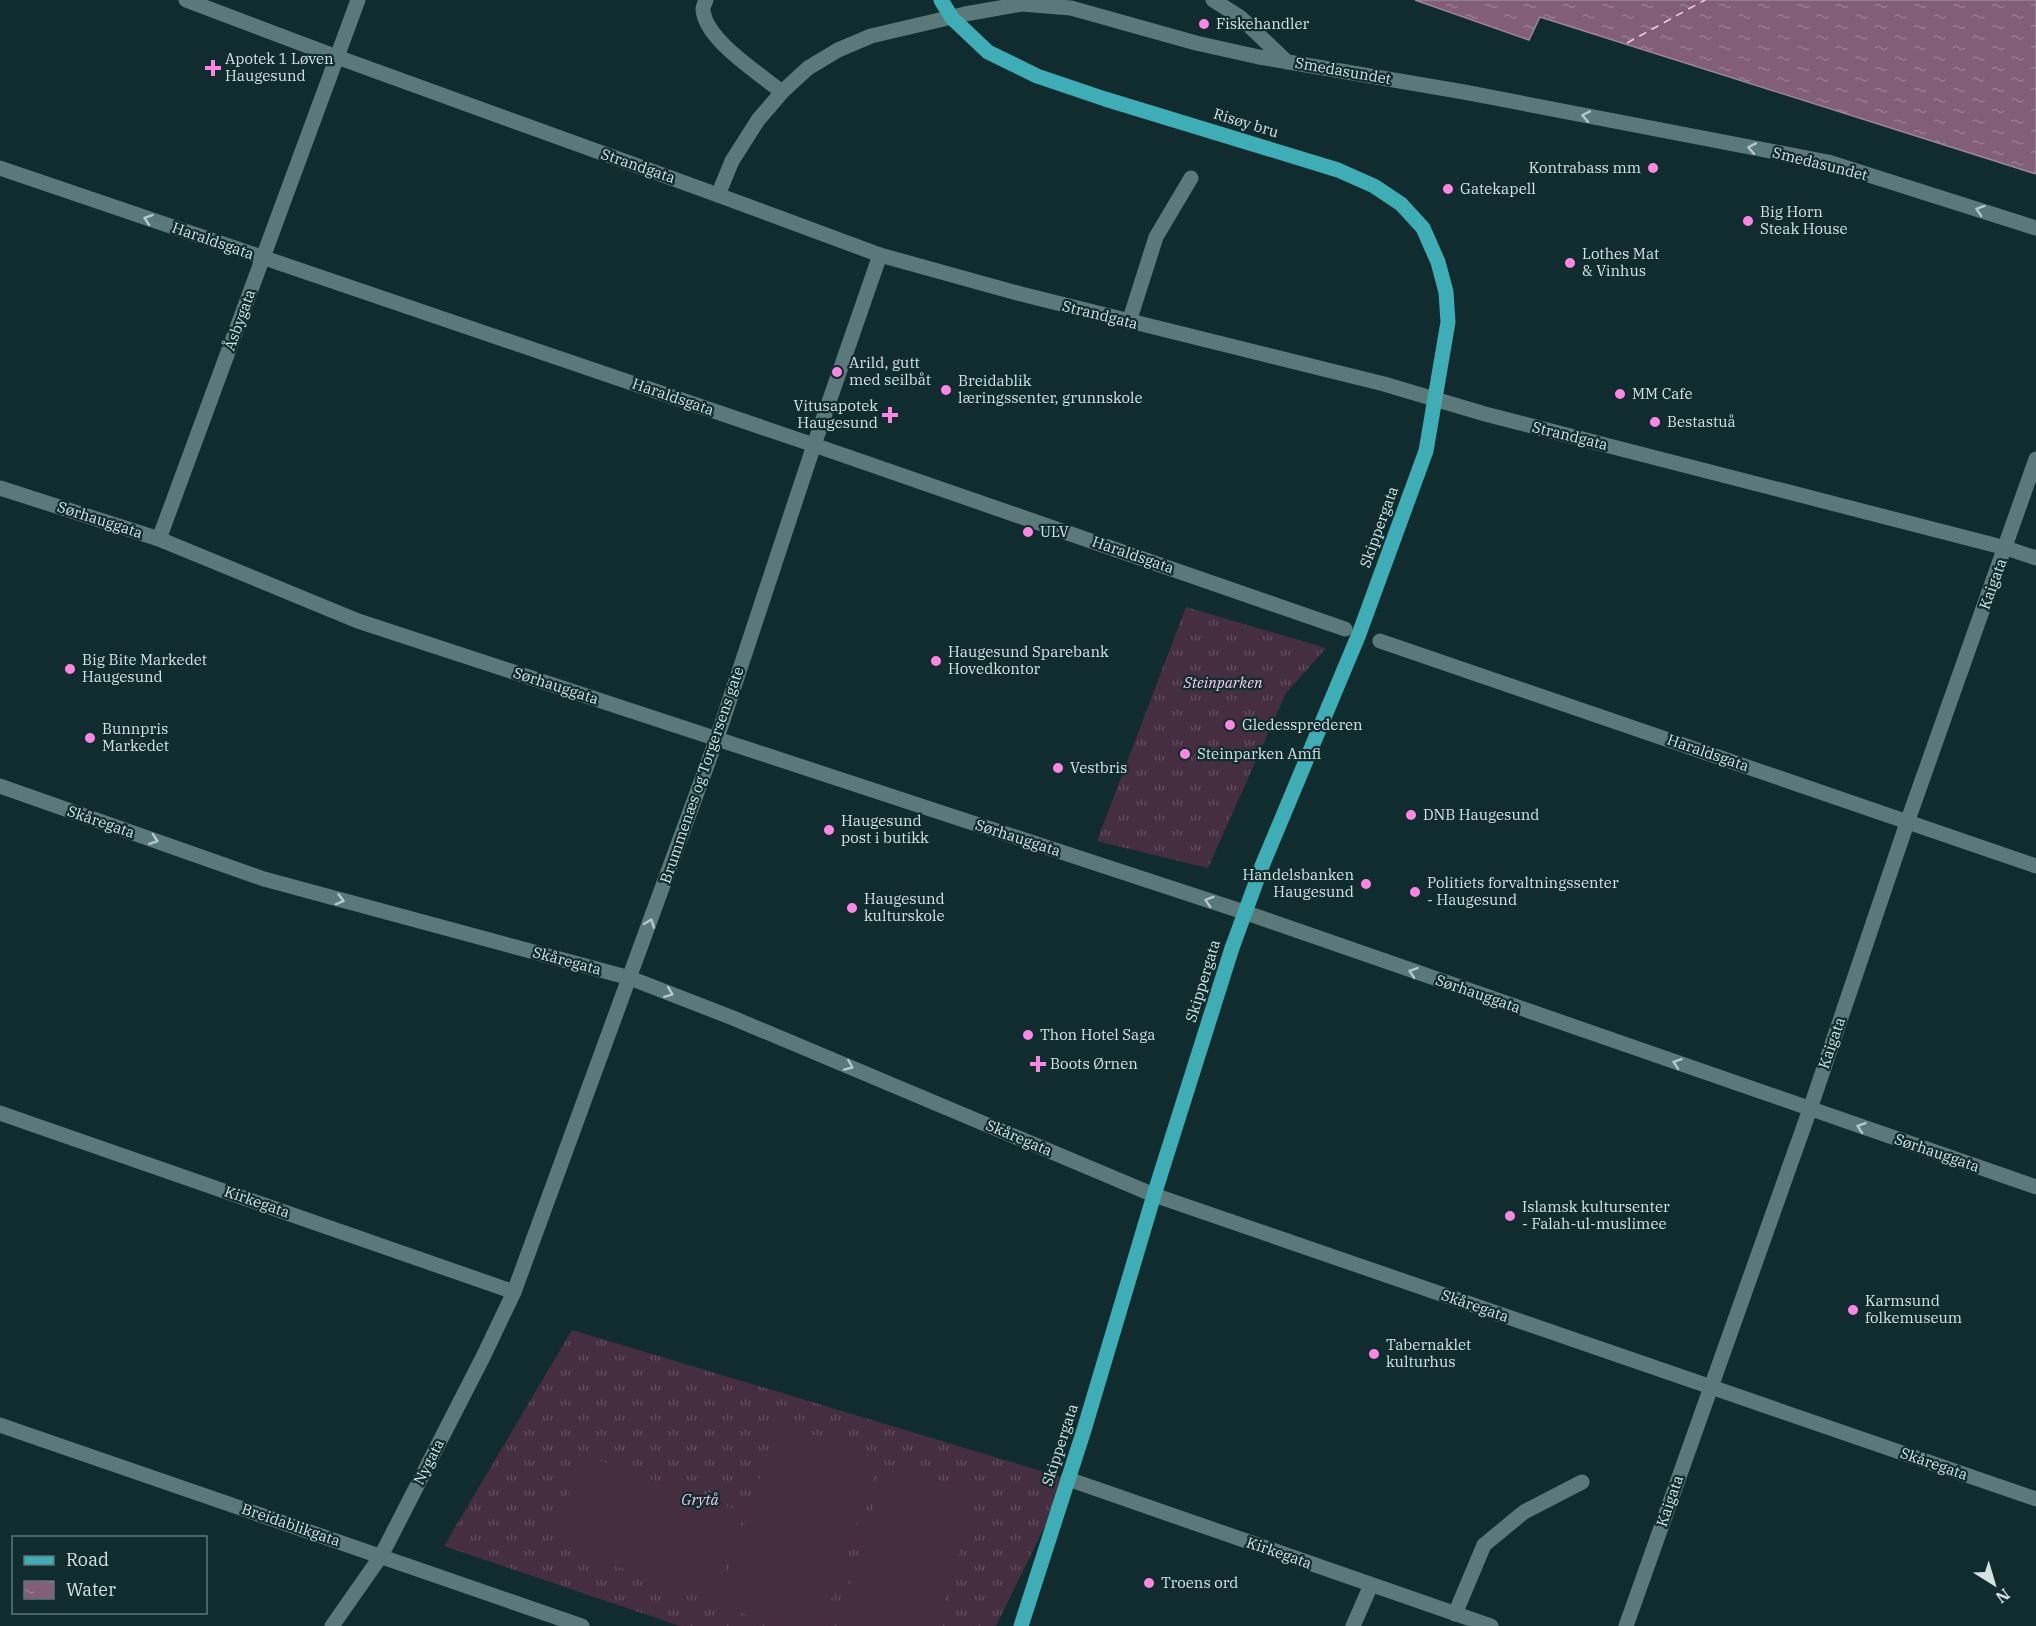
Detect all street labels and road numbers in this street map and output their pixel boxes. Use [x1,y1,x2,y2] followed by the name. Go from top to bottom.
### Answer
[1294,53,1393,88] street label: Smedasundet
[1211,104,1281,141] street label: Risøy bru
[1771,143,1870,184] street label: Smedasundet
[599,144,678,187] street label: Strandgata
[170,218,257,263] street label: Haraldsgata
[220,287,259,353] street label: Åsbygata
[1060,296,1140,333] street label: Strandgata
[630,374,717,419] street label: Haraldsgata
[1530,417,1610,454] street label: Strandgata
[1355,484,1402,570] street label: Skippergata
[55,497,145,542] street label: Sørhauggata
[1090,532,1177,577] street label: Haraldsgata
[1975,556,2011,612] street label: Kaigata
[511,663,601,708] street label: Sørhauggata
[655,664,748,886] street label: Brummenæs og Torgersens gate
[1665,730,1752,775] street label: Haraldsgata
[65,801,137,842] street label: Skåregata
[973,815,1063,860] street label: Sørhauggata
[1181,937,1224,1024] street label: Skippergata
[531,942,603,979] street label: Skåregata
[1433,970,1523,1017] street label: Sørhauggata
[1814,1015,1849,1071] street label: Kaigata
[983,1115,1055,1160] street label: Skåregata
[1892,1129,1982,1176] street label: Sørhauggata
[222,1181,292,1222] street label: Kirkegata
[1439,1285,1511,1326] street label: Skåregata
[1037,1401,1082,1488] street label: Skippergata
[409,1436,448,1488] street label: Nygata
[1898,1443,1970,1484] street label: Skåregata
[1652,1473,1687,1529] street label: Kaigata
[239,1499,343,1550] street label: Breidablikgata
[1244,1532,1314,1573] street label: Kirkegata

